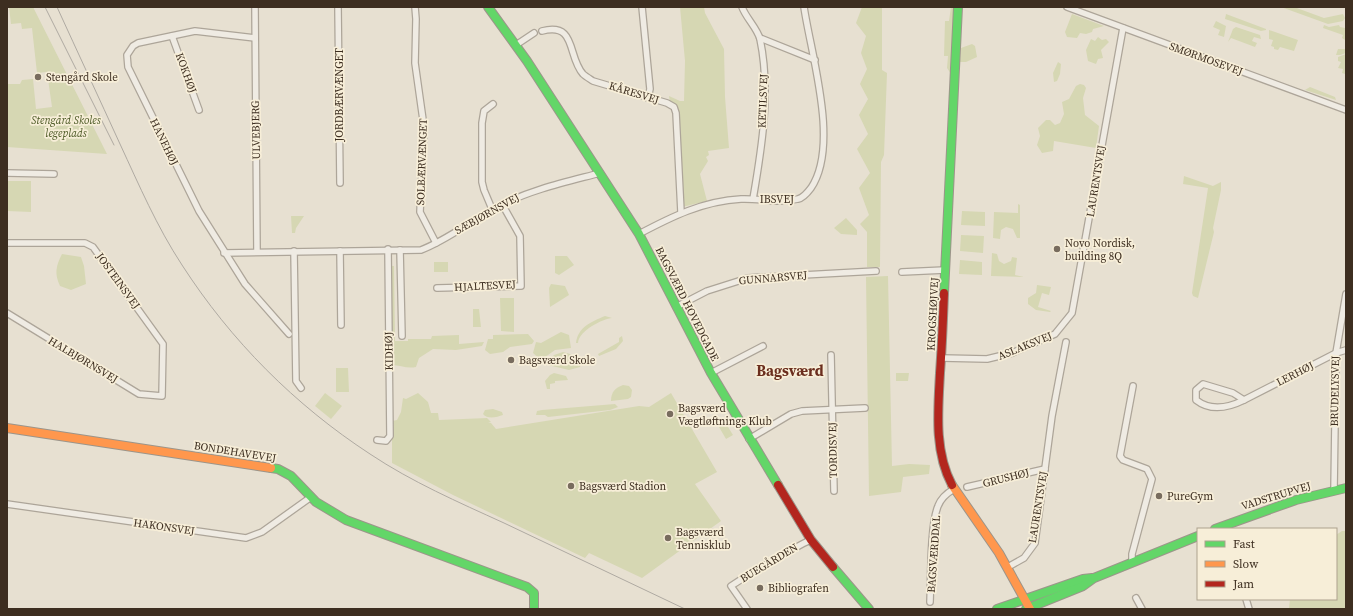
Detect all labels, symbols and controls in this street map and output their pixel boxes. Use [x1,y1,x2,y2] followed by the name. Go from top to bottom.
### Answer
[1167,39,1245,79] street label: SMØRMOSEVEJ
[332,48,347,143] street label: JORDBÆRVÆNGET
[172,51,200,95] street label: KOKHØJ
[46,70,118,85] place label: Stengård Skole
[33,72,43,82] marker: Stengård Skole
[755,73,771,129] street label: KETILSVEJ
[607,78,661,108] street label: KÅRESVEJ
[248,100,264,160] street label: ULVEBJERG
[31,113,101,141] park label: Stengård Skoles legeplads
[146,116,182,168] street label: HANEHØJ
[413,118,431,206] street label: SOLBÆRVÆNGET
[1083,144,1109,218] street label: LAURENTSVEJ
[452,190,522,238] street label: SÆBJØRNSVEJ
[760,192,794,207] street label: IBSVEJ
[1065,236,1135,264] place label: Novo Nordisk, building 8Q
[652,244,722,364] street label: BAGSVÆRD HOVEDGADE
[1052,244,1062,254] marker: Novo Nordisk, building 8Q
[92,249,143,312] street label: JOSTEINSVEJ
[738,268,808,288] street label: GUNNARSVEJ
[454,277,516,295] street label: HJALTESVEJ
[924,277,942,351] street label: KROGSHØJVEJ
[996,328,1054,364] street label: ASLAKSVEJ
[381,331,397,371] street label: KIDHØJ
[45,333,121,387] street label: HALBJØRNSVEJ
[519,353,596,368] place label: Bagsværd Skole
[506,355,516,365] marker: Bagsværd Skole
[1327,356,1343,426] street label: BRUDELYSVEJ
[1274,358,1316,390] street label: LERHØJ
[756,360,824,381] district label: Bagsværd
[678,401,772,429] place label: Bagsværd Vægtløftnings Klub
[665,409,675,419] marker: Bagsværd Vægtløftnings Klub
[825,422,841,478] street label: TORDISVEJ
[193,438,277,466] street label: BONDEHAVEVEJ
[981,465,1031,491] street label: GRUSHØJ
[1025,470,1051,544] street label: LAURENTSVEJ
[1239,478,1313,514] street label: VADSTRUPVEJ
[579,479,666,494] place label: Bagsværd Stadion
[566,481,576,491] marker: Bagsværd Stadion
[1167,489,1213,504] place label: PureGym
[1154,491,1164,501] marker: PureGym
[924,514,944,593] street label: BAGSVÆRDDAL
[132,515,196,539] street label: HAKONSVEJ
[676,525,731,553] place label: Bagsværd Tennisklub
[1197,528,1337,600] legend
[663,533,673,543] marker: Bagsværd Tennisklub
[1233,536,1255,552] text: Fast
[737,540,801,586] street label: BUEGÅRDEN
[1233,556,1259,572] text: Slow
[1232,576,1254,592] text: Jam
[768,581,829,596] place label: Bibliografen
[755,583,765,593] marker: Bibliografen

